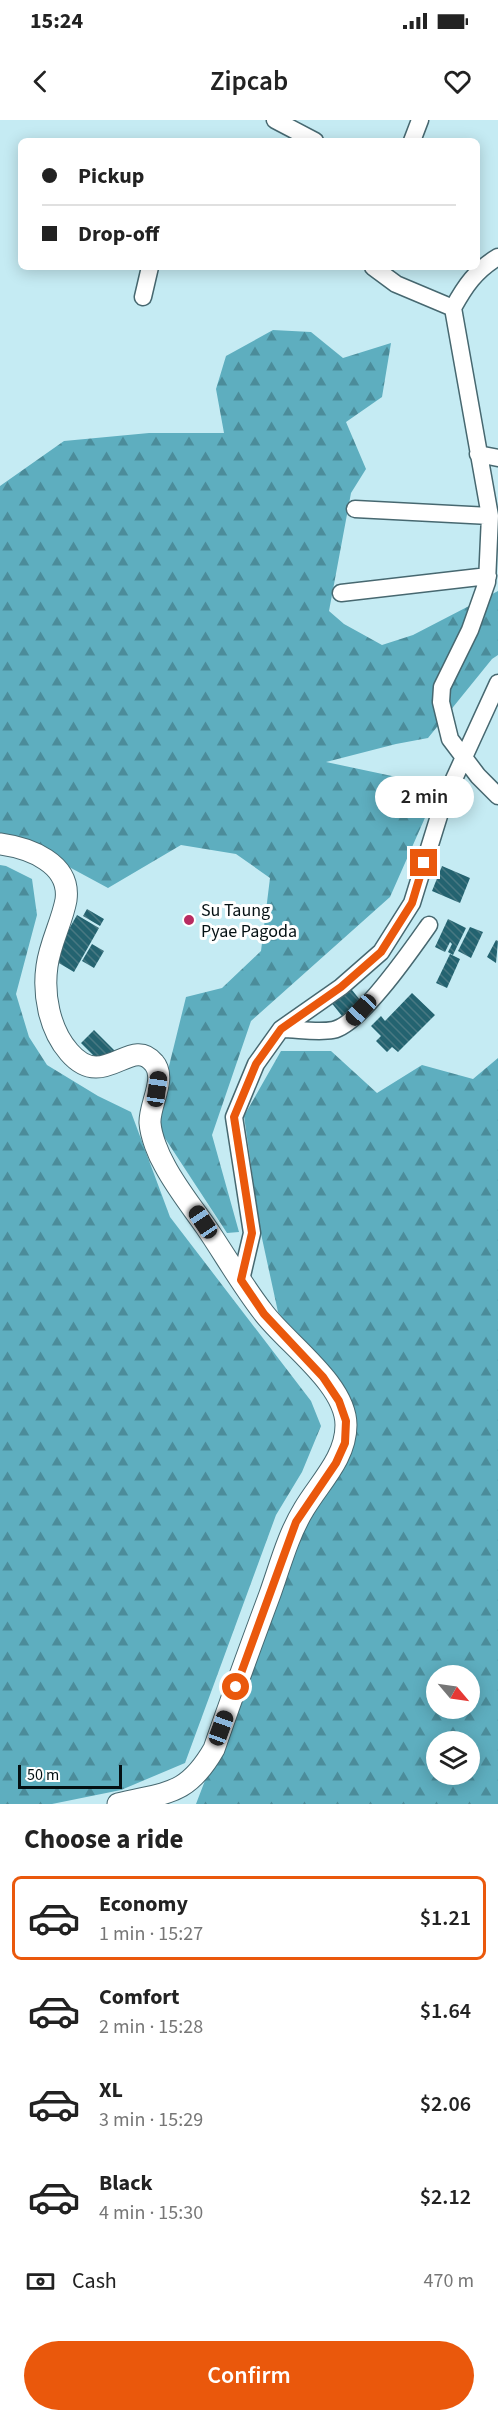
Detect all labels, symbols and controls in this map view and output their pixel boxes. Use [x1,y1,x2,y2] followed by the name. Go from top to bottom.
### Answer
[30,5,83,37] text: 15:24
[210,62,288,101] text: Zipcab
[24,65,57,98] icon: back
[441,65,474,98] icon: heart
[78,160,144,192] text: Pickup
[78,218,159,250] text: Drop-off
[374,776,474,818] callout: 2 min
[401,783,448,811] text: 2 min
[410,849,437,876] route end
[201,898,297,944] place label: Su Taung Pyae Pagoda
[182,913,196,927] marker: Su Taung Pyae Pagoda
[342,991,380,1029] car
[146,1070,168,1108] car
[185,1202,221,1242] car
[426,1665,480,1719] north arrow
[426,1665,480,1785] map controls
[222,1673,249,1700] route start
[206,1708,236,1748] car
[426,1731,480,1785] button: layers
[18,1762,122,1790] scale bar
[27,1764,59,1786] text: 50 m
[24,1820,184,1859] text: Choose a ride
[99,1888,188,1920] text: Economy
[27,1891,81,1945] icon: car
[420,1902,471,1934] text: $1.21
[99,1920,203,1948] text: 1 min · 15:27
[99,1981,180,2013] text: Comfort
[27,1984,81,2038] icon: car
[420,1995,471,2027] text: $1.64
[99,2013,203,2041] text: 2 min · 15:28
[99,2074,123,2106] text: XL
[27,2077,81,2131] icon: car
[420,2088,471,2120] text: $2.06
[99,2106,203,2134] text: 3 min · 15:29
[99,2167,153,2199] text: Black
[27,2170,81,2224] icon: car
[420,2181,471,2213] text: $2.12
[99,2199,203,2227] text: 4 min · 15:30
[24,2265,57,2298] icon: cash
[72,2265,117,2297] text: Cash
[424,2267,474,2295] text: 470 m
[24,2341,474,2410] button: Confirm

